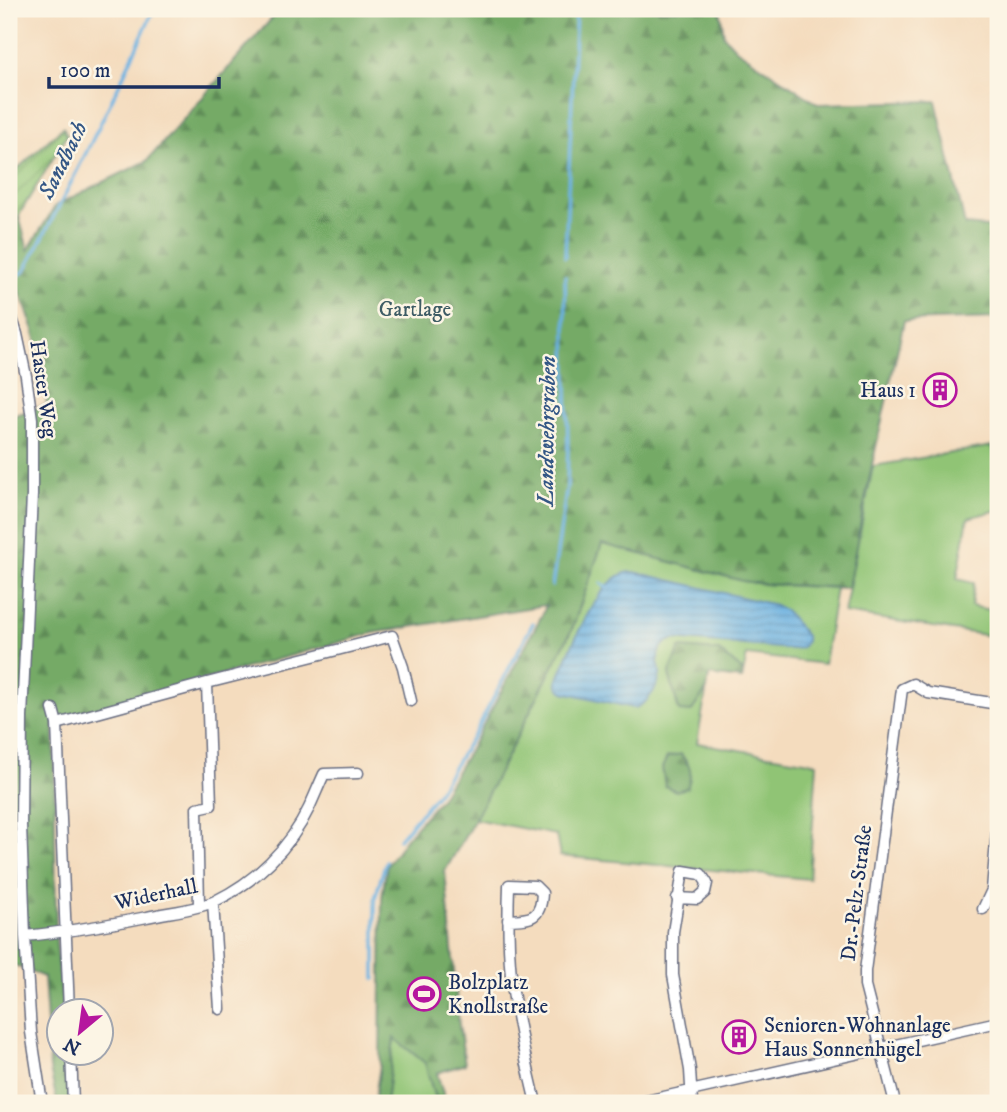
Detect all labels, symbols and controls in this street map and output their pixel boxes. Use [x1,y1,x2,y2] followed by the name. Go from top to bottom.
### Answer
[49,46,219,90] scale bar
[60,58,111,84] text: 100 m
[32,117,95,205] water label: Sandbach
[379,297,451,323] park label: Gartlage
[23,339,63,440] street label: Haster Weg
[532,355,563,508] water label: Landwehrgraben
[921,371,959,409] building icon: Haus 1
[860,378,916,404] place label: Haus 1
[836,823,878,963] street label: Dr.-Pelz-Straße
[111,873,201,917] street label: Widerhall
[448,970,549,1020] place label: Bolzplatz Knollstraße
[405,975,443,1013] sports icon: Bolzplatz Knollstraße
[46,996,116,1066] north arrow
[764,1013,951,1063] place label: Senioren-Wohnanlage Haus Sonnenhügel
[720,1018,758,1056] building icon: Senioren-Wohnanlage Haus Sonnenhügel
[60,1032,85,1059] text: N

